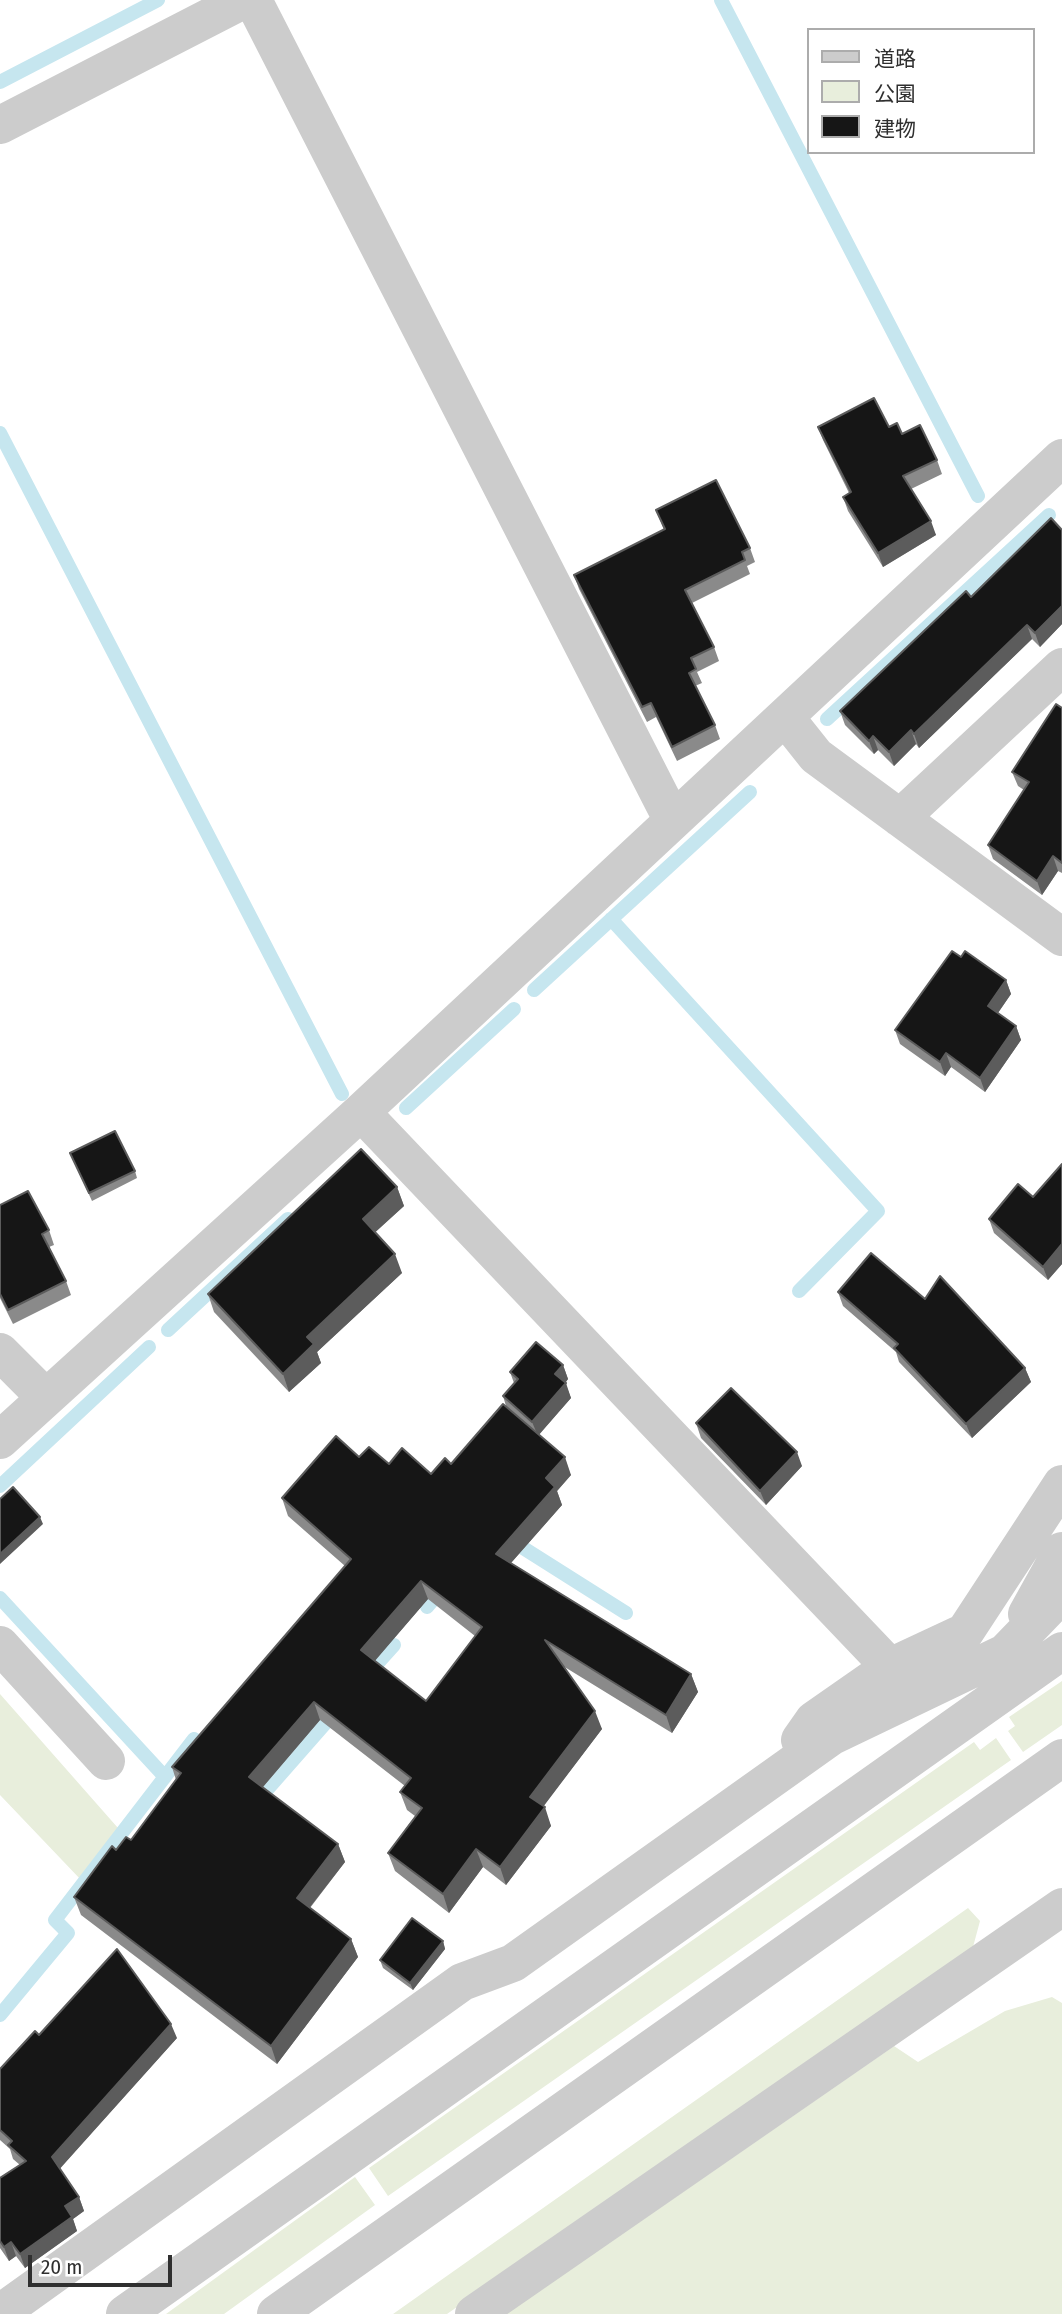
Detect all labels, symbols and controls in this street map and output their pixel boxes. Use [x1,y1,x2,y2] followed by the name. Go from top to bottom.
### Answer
[806,28,1034,154] legend
[874,46,916,72] text: 道路
[874,81,916,107] text: 公園
[874,116,916,142] text: 建物
[32,2240,175,2284] scale bar
[41,2254,82,2280] text: 20 m

